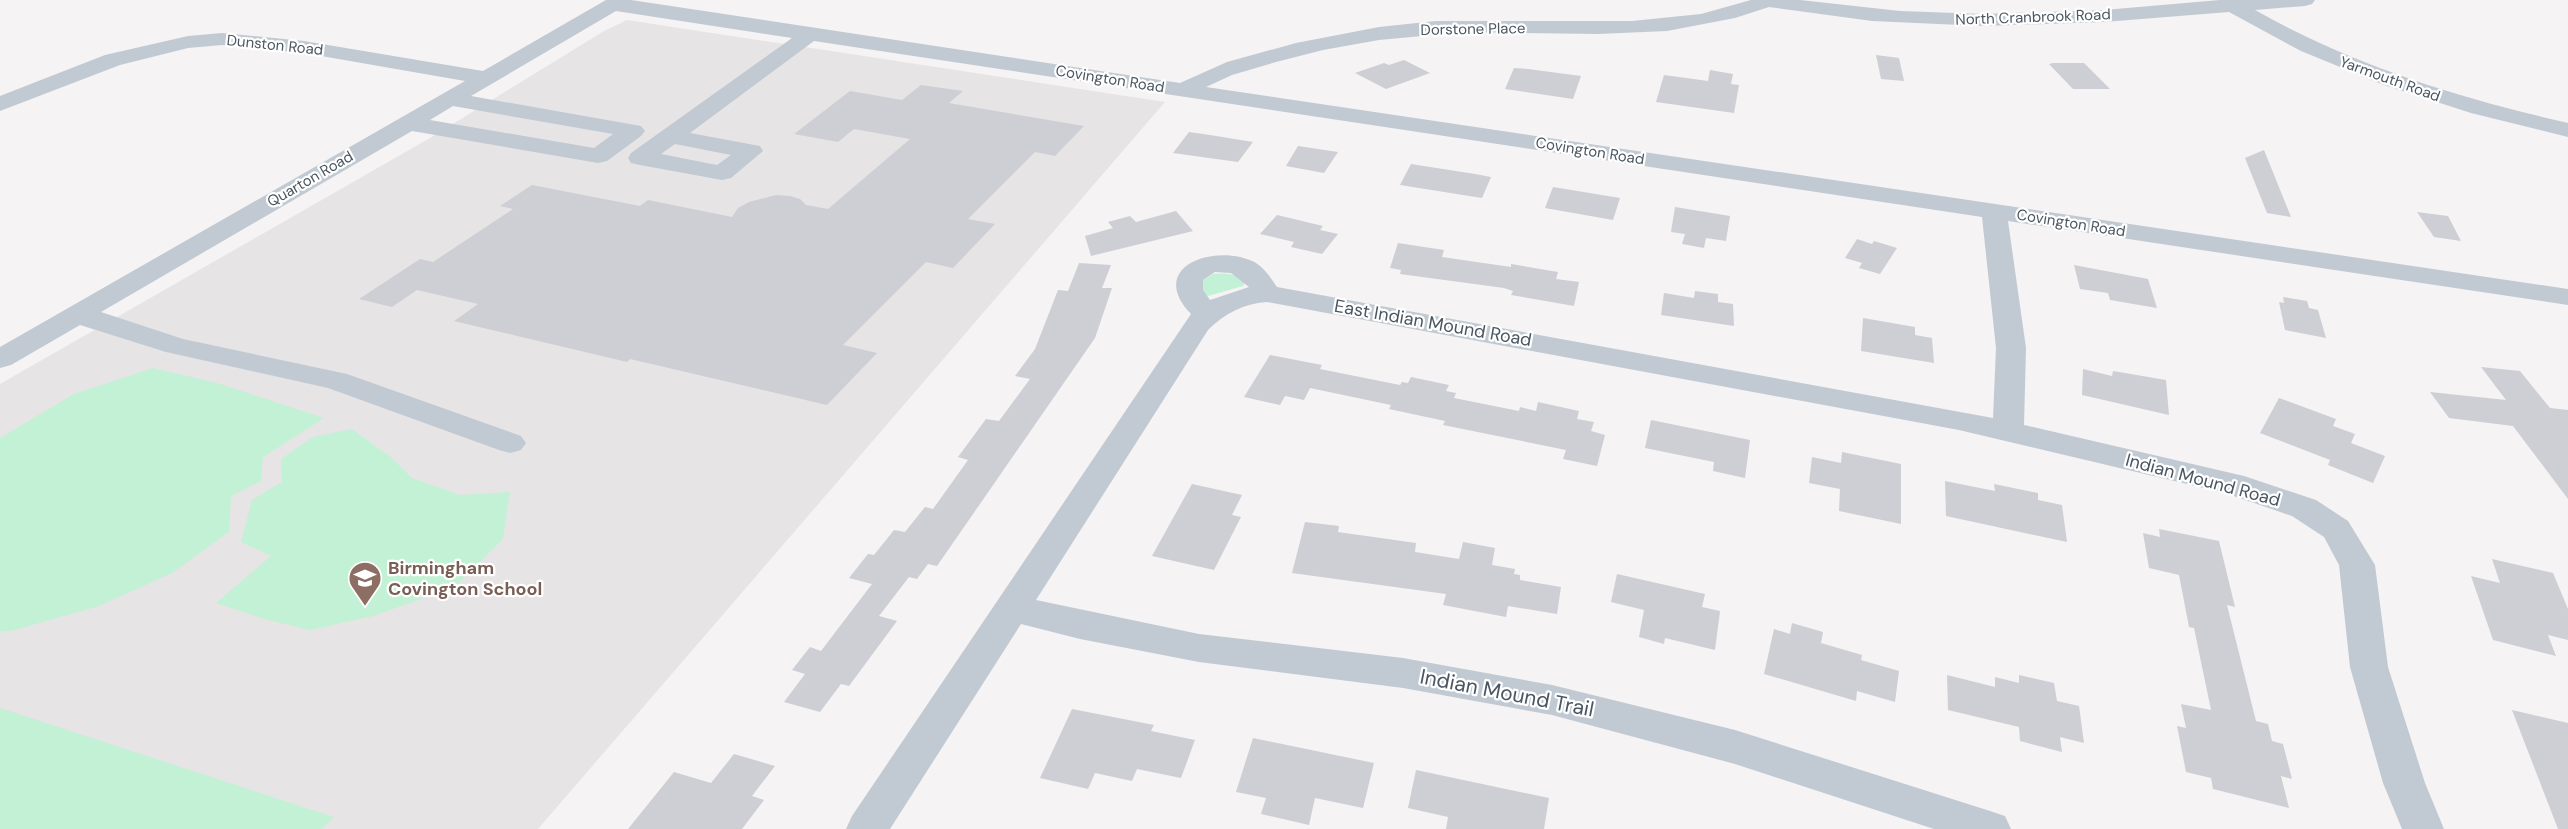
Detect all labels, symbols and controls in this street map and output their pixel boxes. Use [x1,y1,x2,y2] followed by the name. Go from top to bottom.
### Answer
[1955,4,2111,30] street label: North Cranbrook Road
[1420,18,1526,40] street label: Dorstone Place
[226,30,324,60] street label: Dunston Road
[2337,52,2443,106] street label: Yarmouth Road
[1054,61,1166,97] street label: Covington Road
[1534,133,1646,169] street label: Covington Road
[263,146,357,212] street label: Quarton Road
[2015,205,2127,241] street label: Covington Road
[1332,294,1534,352] street label: East Indian Mound Road
[2123,448,2283,512] street label: Indian Mound Road
[388,556,542,601] place label: Birmingham Covington School
[347,560,383,607] school or university icon: Birmingham Covington School
[1418,662,1596,724] street label: Indian Mound Trail

